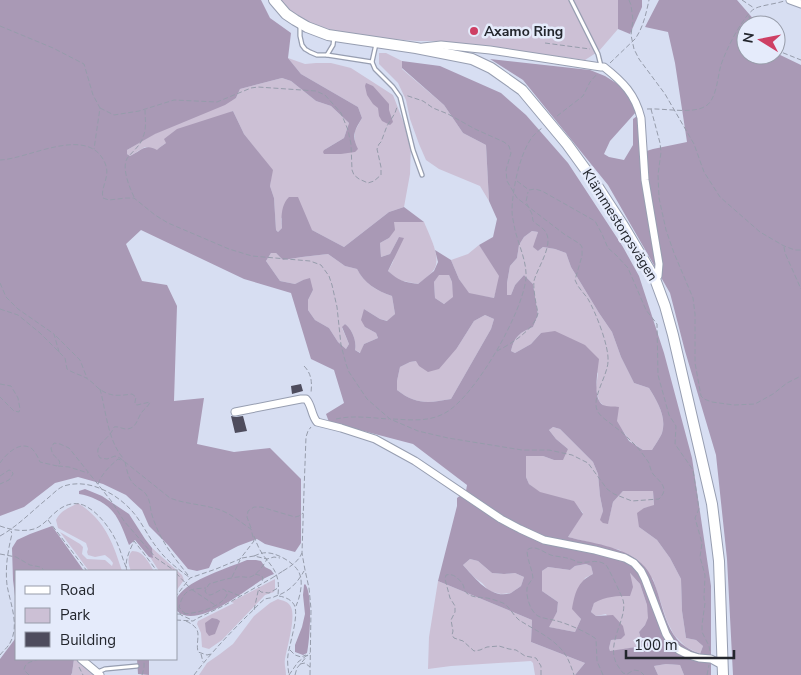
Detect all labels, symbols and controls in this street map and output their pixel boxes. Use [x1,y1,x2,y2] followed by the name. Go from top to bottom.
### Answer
[736,15,786,65] north arrow
[484,22,563,41] place label: Axamo Ring
[468,25,480,37] marker: Axamo Ring
[738,31,759,45] text: N
[578,165,662,285] street label: Klämmestorpsvägen
[15,570,178,660] legend
[60,580,95,600] text: Road
[60,605,90,625] text: Park
[626,628,734,660] scale bar
[60,630,116,650] text: Building
[634,635,678,655] text: 100 m

